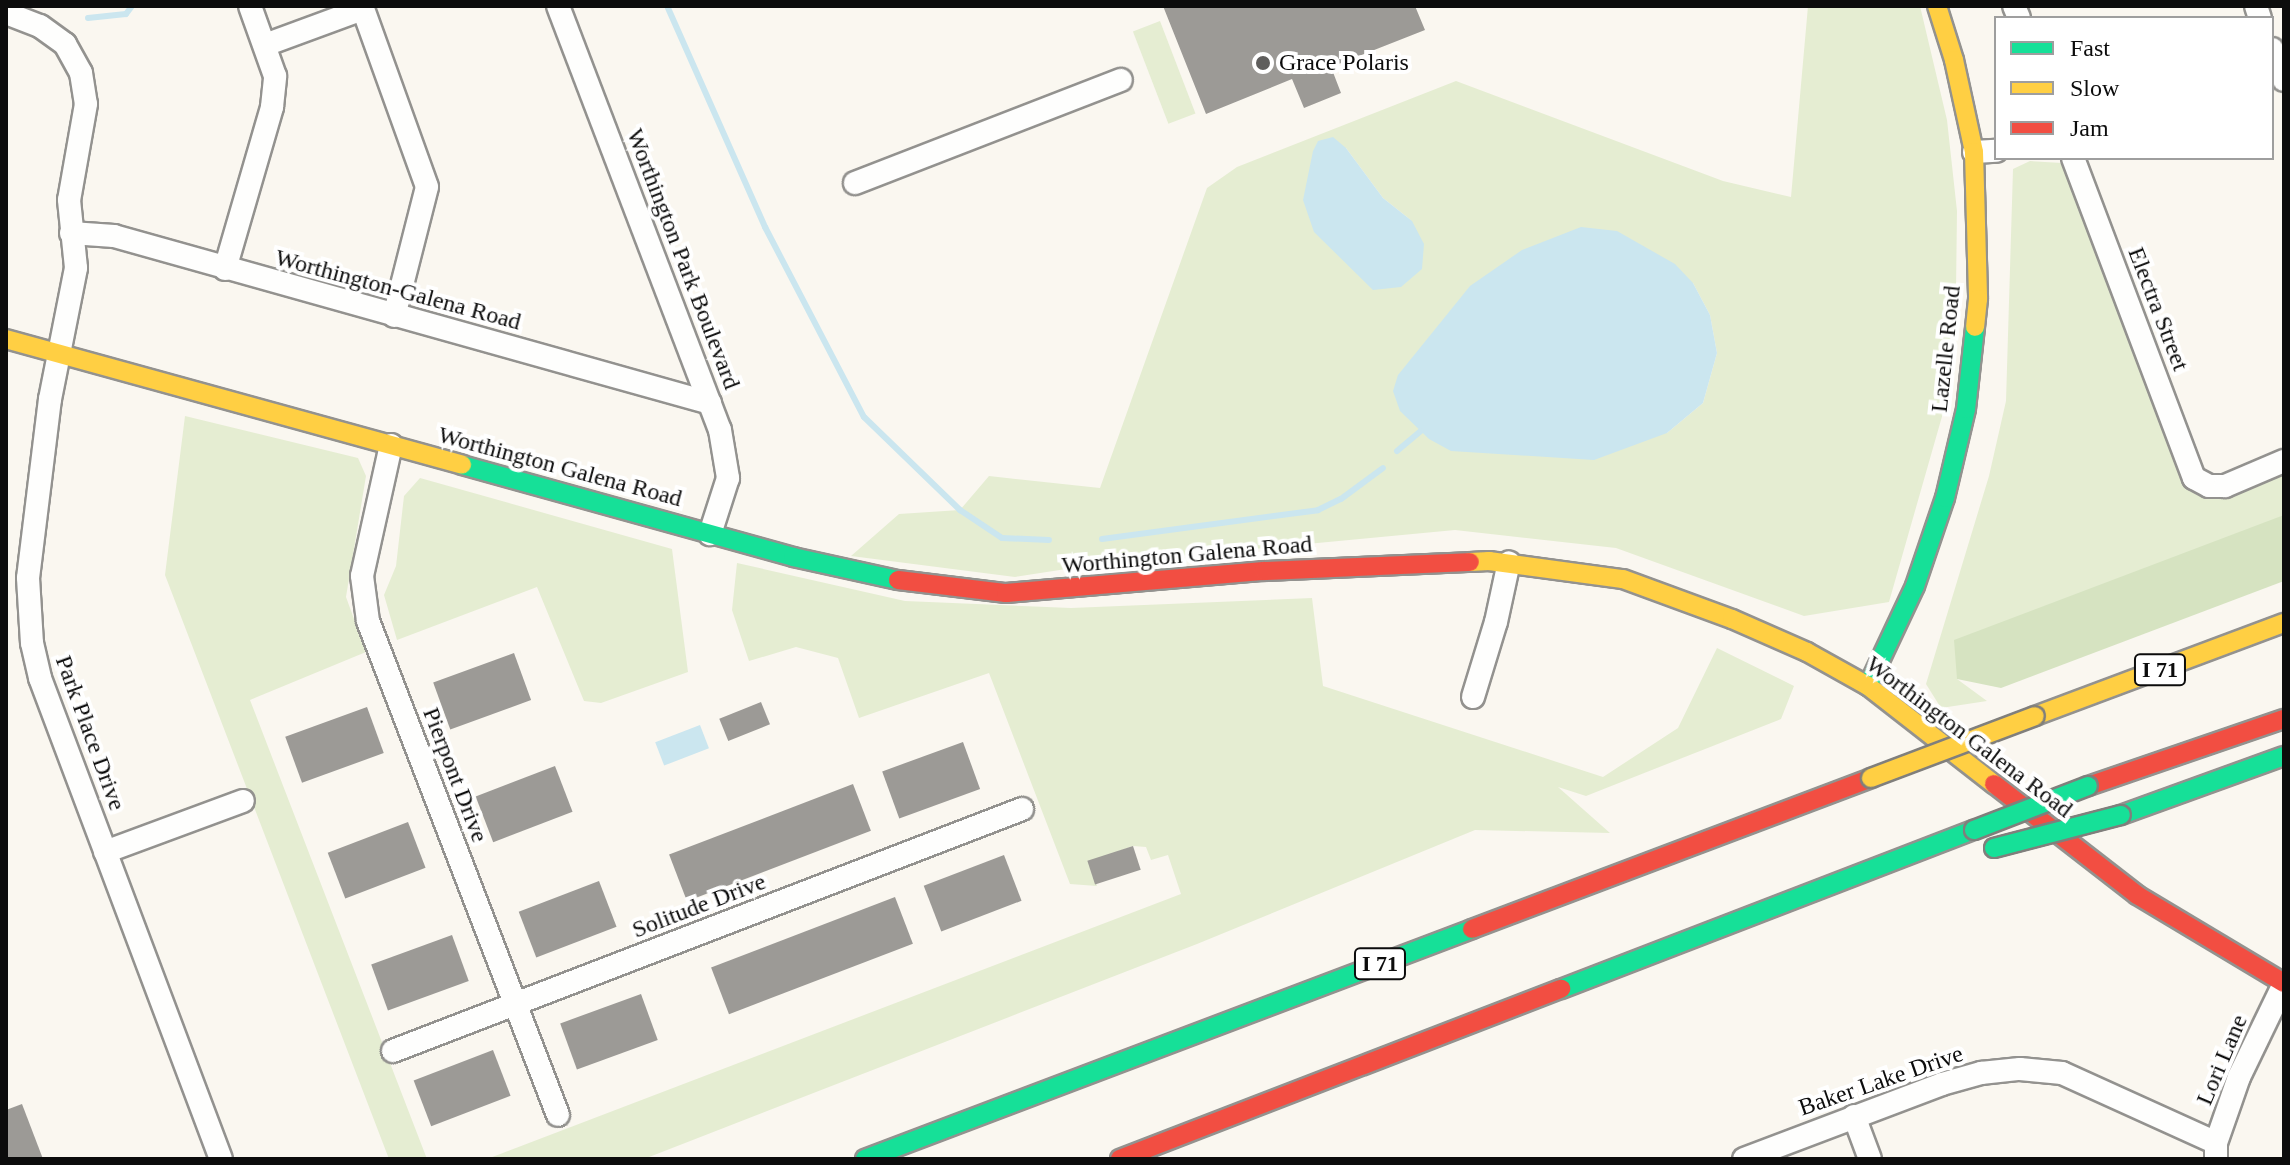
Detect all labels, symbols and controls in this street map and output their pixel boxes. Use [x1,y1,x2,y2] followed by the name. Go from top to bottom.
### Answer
[1994,16,2274,160] legend
[2070,35,2110,61] text: Fast
[1279,49,1409,77] place label: Grace Polaris
[1254,54,1272,72] marker: Grace Polaris
[2070,75,2119,101] text: Slow
[2070,115,2109,141] text: Jam
[620,125,746,393] street label: Worthington Park Boulevard
[272,243,524,337] street label: Worthington-Galena Road
[2121,243,2195,375] street label: Electra Street
[1925,284,1967,414] street label: Lazelle Road
[435,421,685,513] street label: Worthington Galena Road
[1061,530,1313,580] street label: Worthington Galena Road
[1860,650,2078,824] street label: Worthington Galena Road
[49,652,131,814] street label: Park Place Drive
[2132,652,2188,688] road number: I 71
[416,704,494,846] street label: Pierpont Drive
[628,867,770,945] street label: Solitude Drive
[1352,946,1408,982] road number: I 71
[2190,1011,2254,1109] street label: Lori Lane
[1795,1039,1967,1123] street label: Baker Lake Drive

